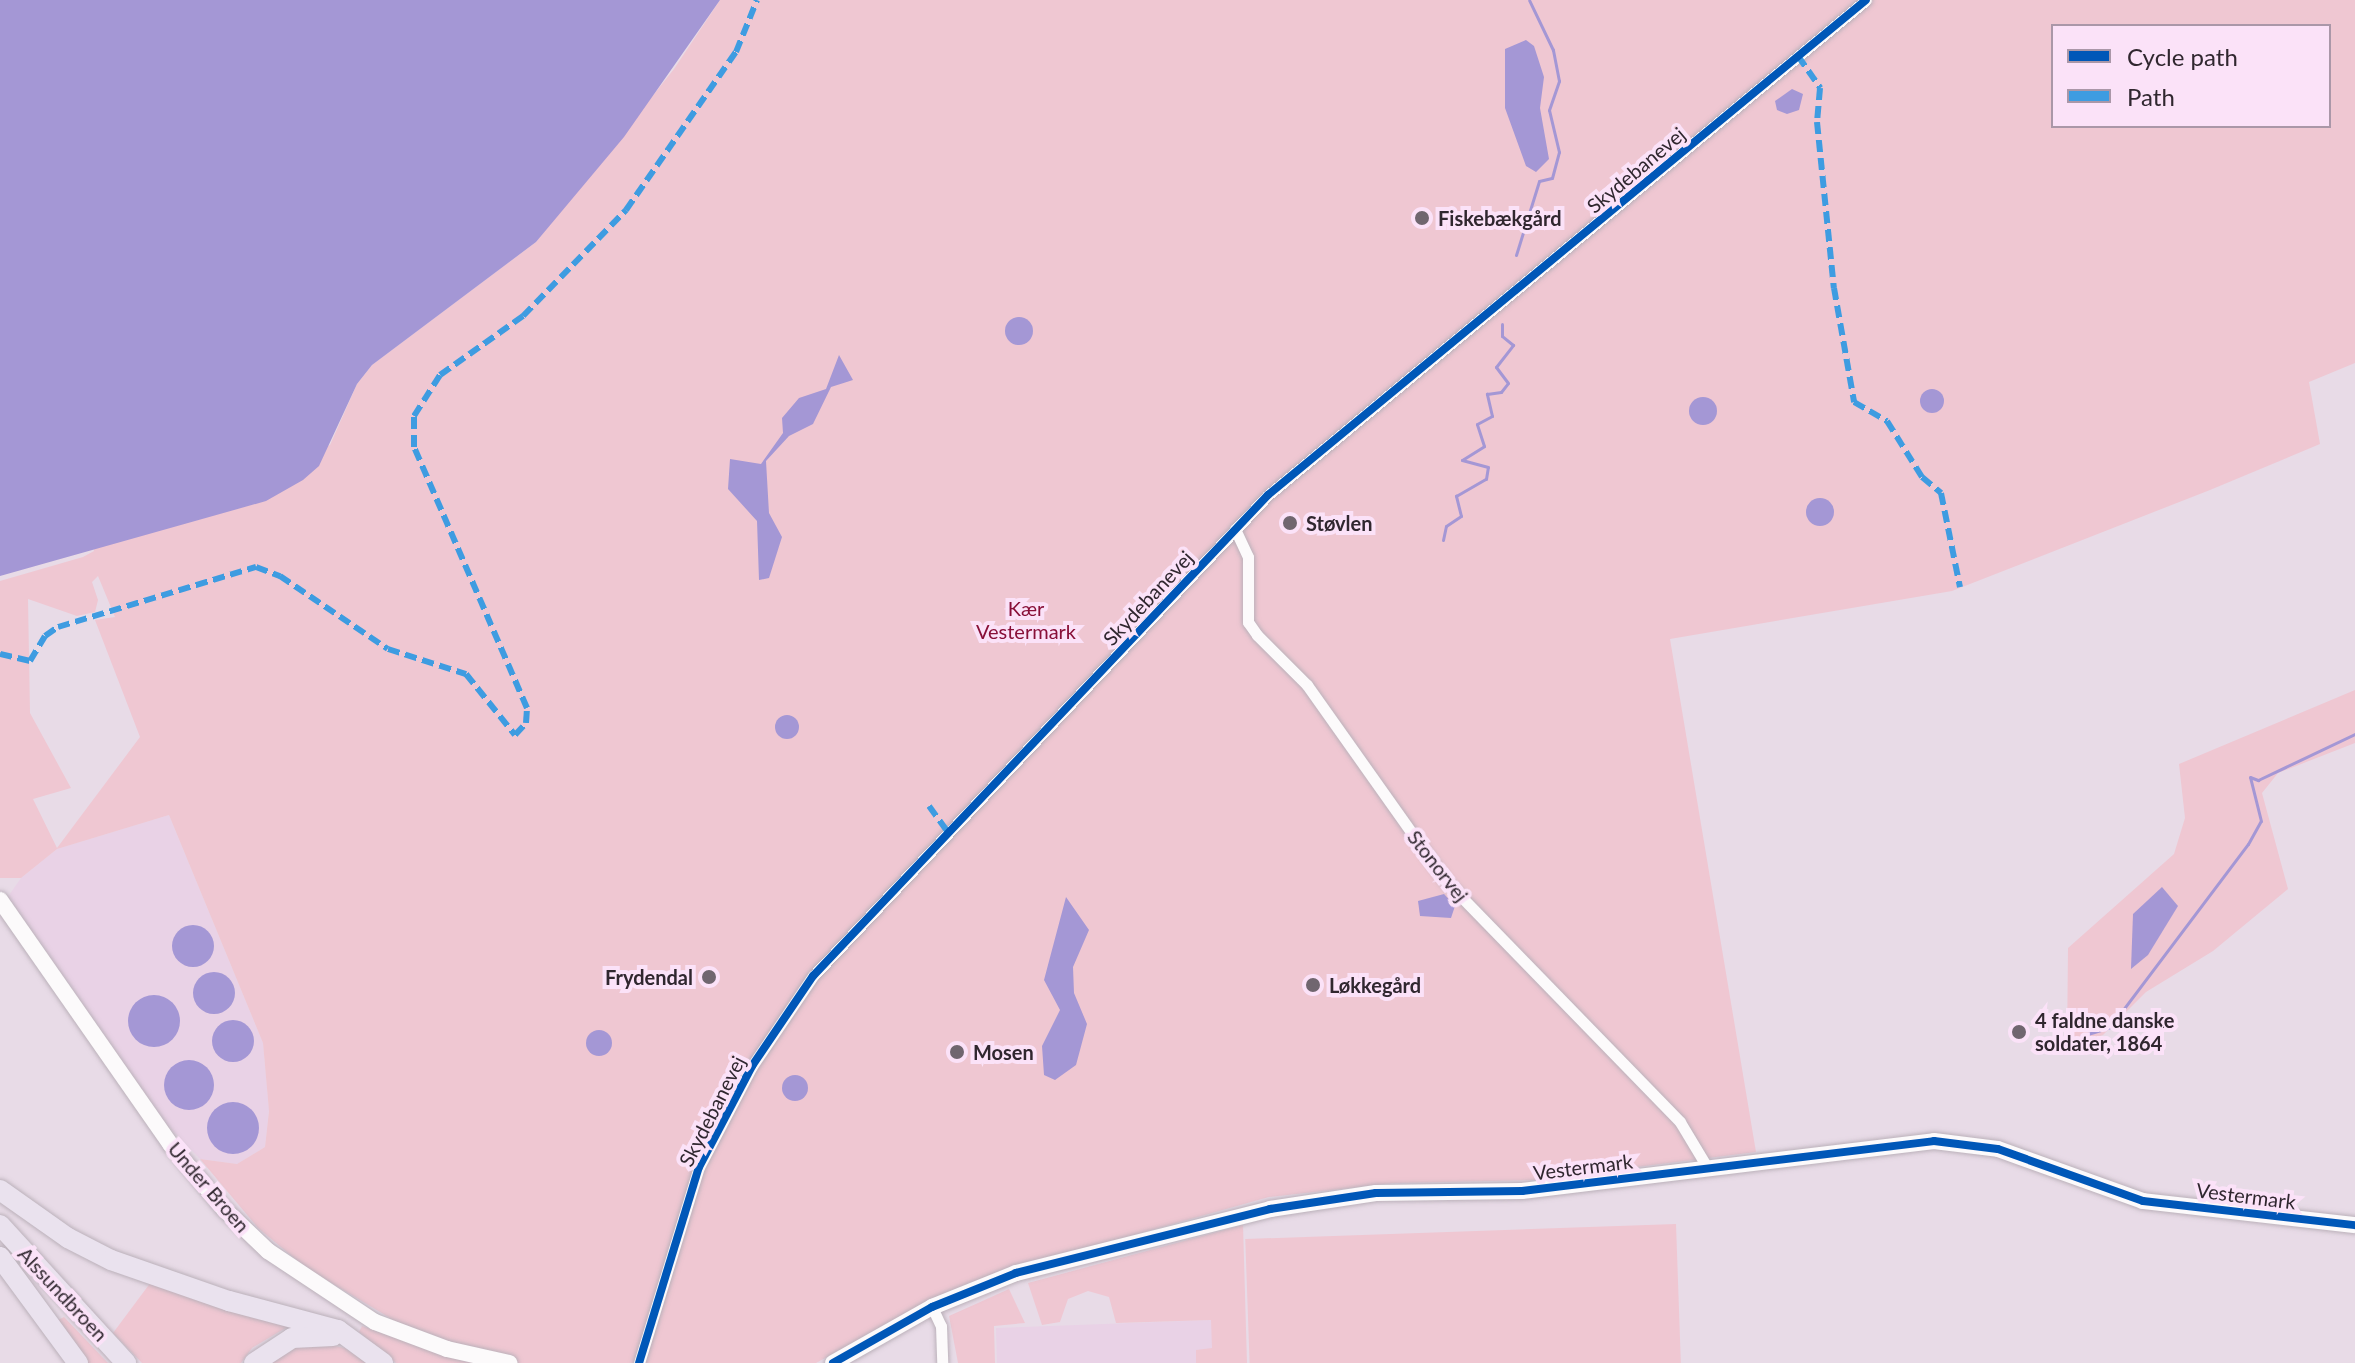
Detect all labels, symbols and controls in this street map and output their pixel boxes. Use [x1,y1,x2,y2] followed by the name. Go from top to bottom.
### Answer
[2051,24,2331,128] legend
[2127,42,2238,71] text: Cycle path
[2127,82,2175,111] text: Path
[1582,122,1690,218] street label: Skydebanevej
[1438,206,1561,230] place label: Fiskebækgård
[1413,209,1431,227] marker: Fiskebækgård
[1306,511,1373,535] place label: Støvlen
[1281,514,1299,532] marker: Støvlen
[1098,546,1198,650] street label: Skydebanevej
[976,597,1076,644] park label: Kær Vestermark
[1403,825,1473,907] street label: Stonorvej
[605,965,693,989] place label: Frydendal
[700,968,718,986] marker: Frydendal
[1329,973,1421,997] place label: Løkkegård
[1304,976,1322,994] marker: Løkkegård
[2035,1008,2174,1055] place label: 4 faldne danske soldater, 1864
[2010,1023,2028,1041] marker: 4 faldne danske soldater, 1864
[973,1040,1034,1064] place label: Mosen
[948,1043,966,1061] marker: Mosen
[674,1052,750,1170] street label: Skydebanevej
[163,1137,255,1237] street label: Under Broen
[1532,1149,1634,1185] street label: Vestermark
[2195,1178,2297,1214] street label: Vestermark
[13,1242,113,1346] street label: Alssundbroen

